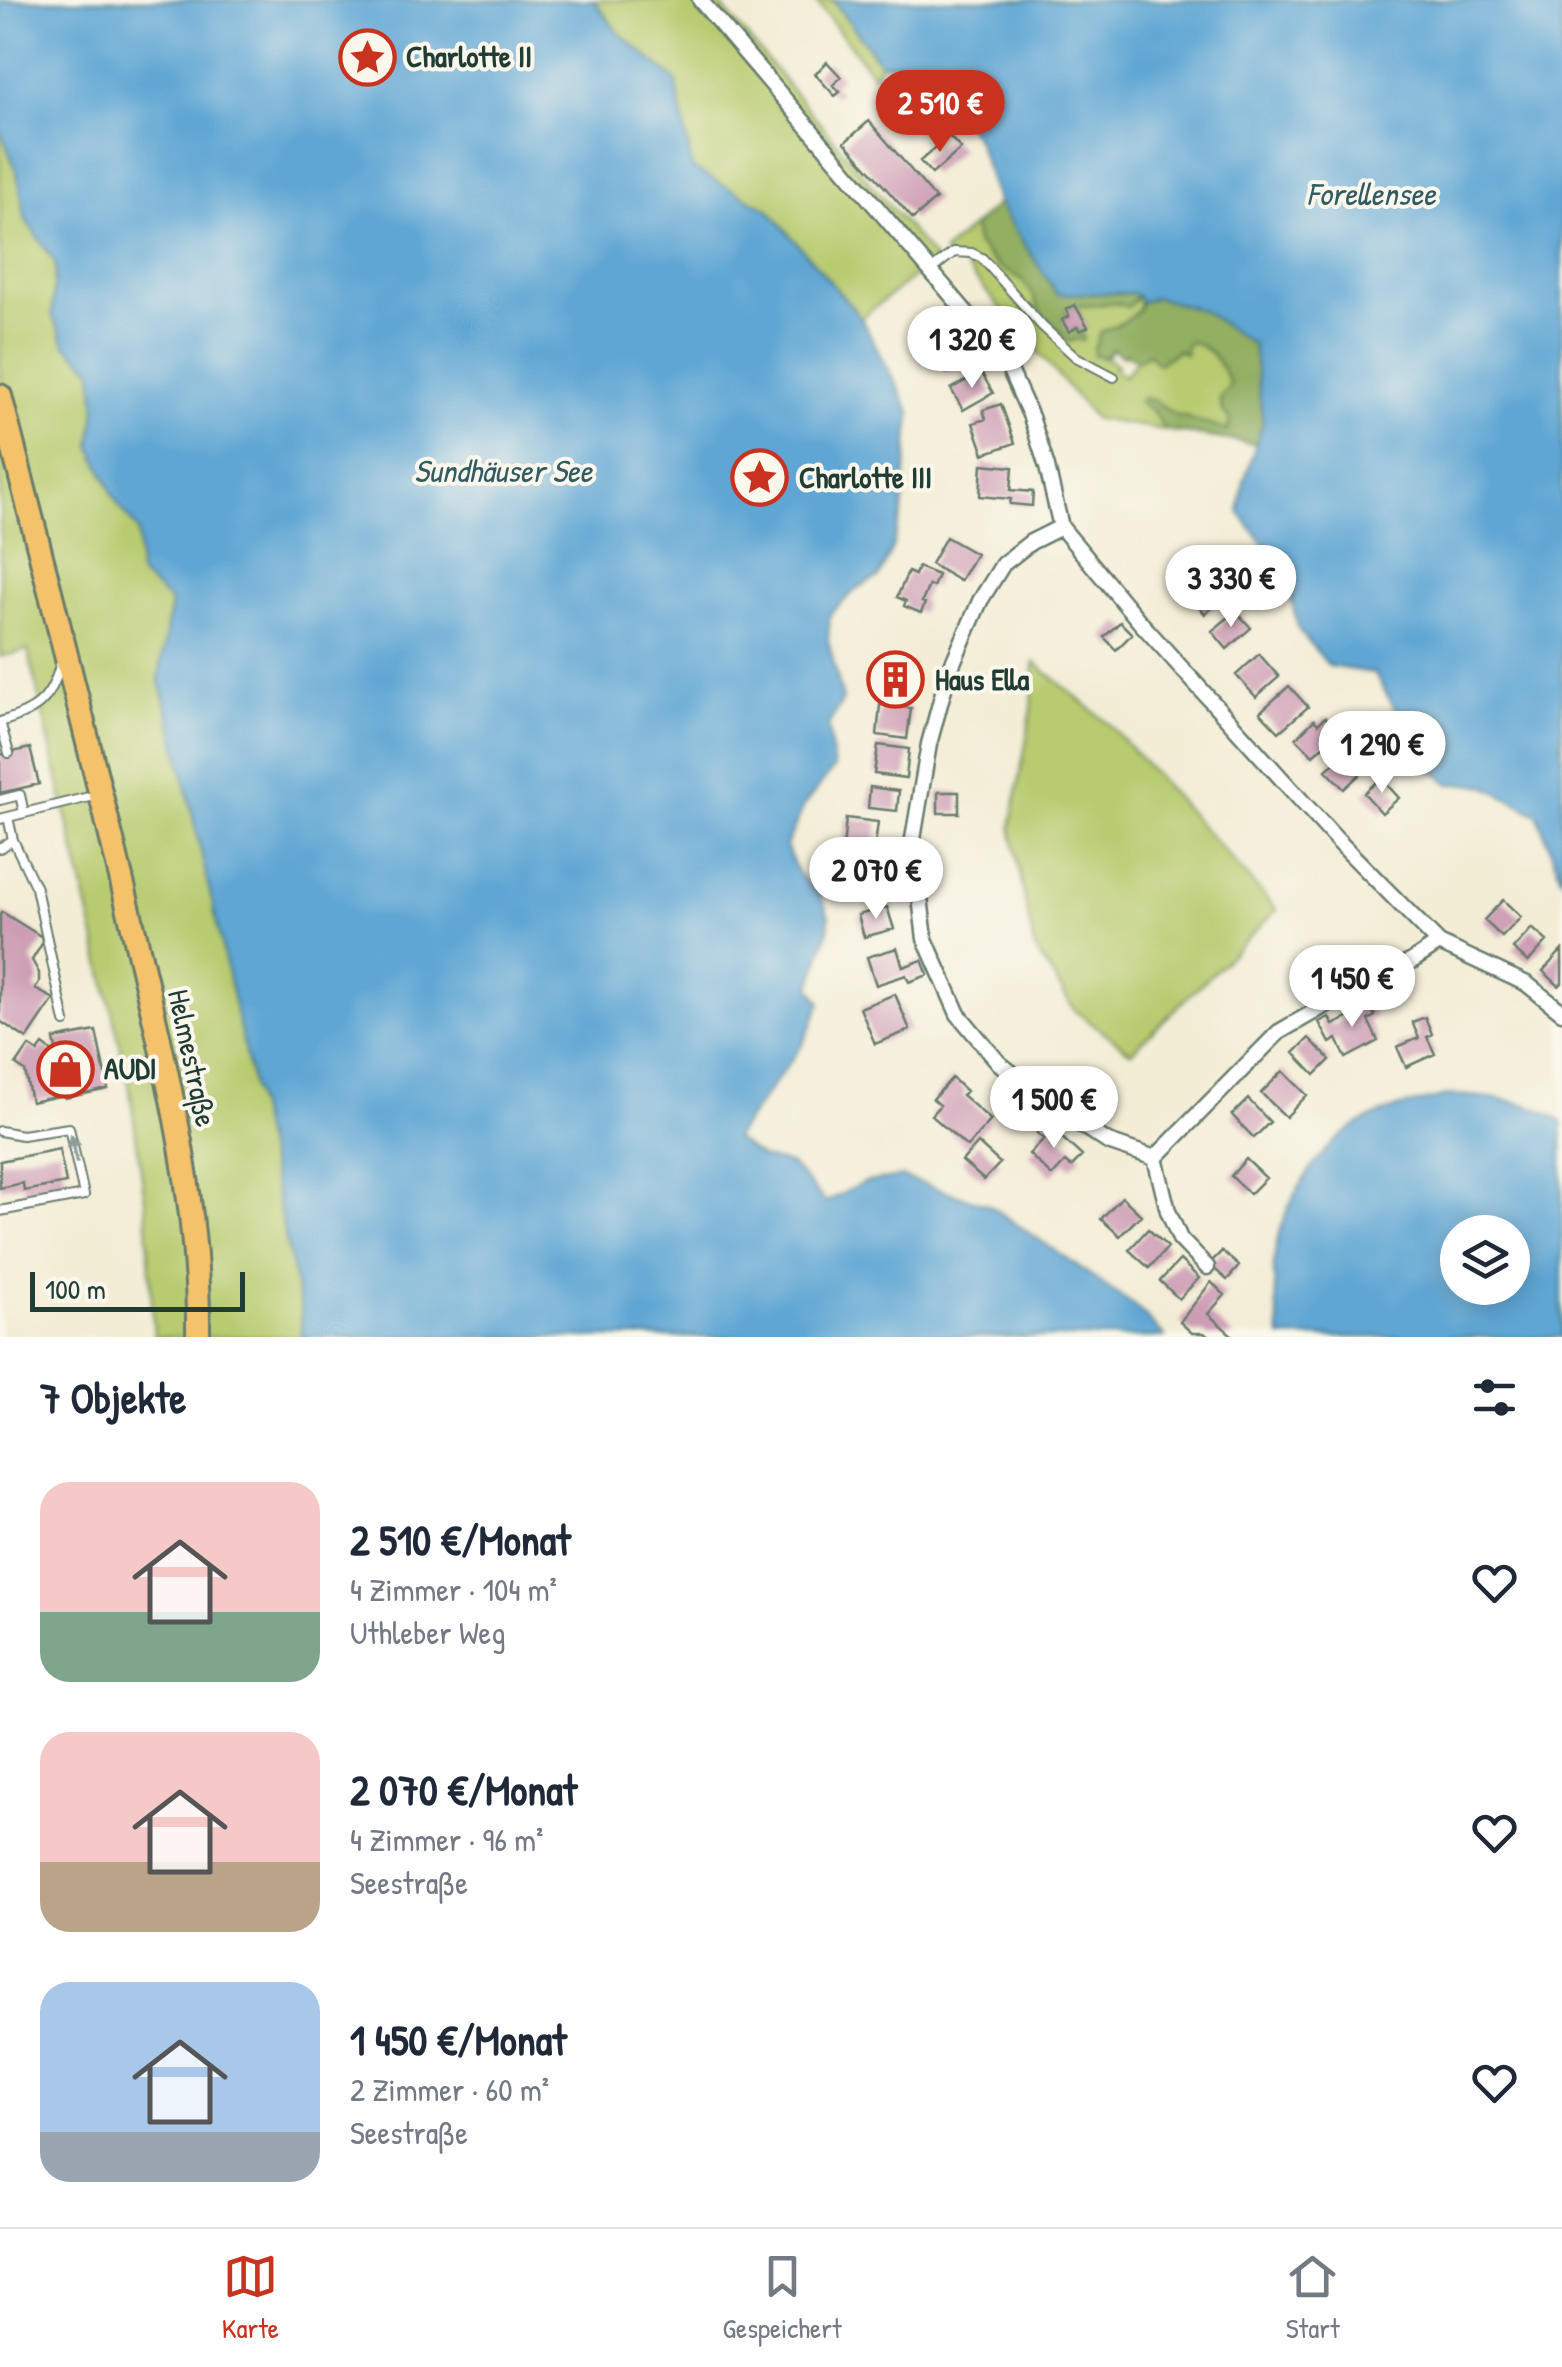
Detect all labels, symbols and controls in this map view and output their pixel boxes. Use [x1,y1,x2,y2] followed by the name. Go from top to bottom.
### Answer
[337,27,397,87] place icon: Charlotte II
[406,36,532,76] place label: Charlotte II
[848,70,1032,155] pin: 2 510 €
[898,81,982,124] text: 2 510 €
[1307,172,1437,215] water label: Forellensee
[880,306,1064,391] pin: 1 320 €
[929,317,1015,360] text: 1 320 €
[730,448,790,508] place icon: Charlotte III
[414,449,593,492] water label: Sundhäuser See
[799,457,932,497] place label: Charlotte III
[1139,545,1323,630] pin: 3 330 €
[1187,556,1275,599] text: 3 330 €
[866,650,926,710] building icon: Haus Ella
[935,659,1029,699] place label: Haus Ella
[1290,711,1474,796] pin: 1 290 €
[1341,722,1423,765] text: 1 290 €
[784,837,968,922] pin: 2 070 €
[831,848,921,891] text: 2 070 €
[1260,945,1444,1030] pin: 1 450 €
[1311,956,1393,999] text: 1 450 €
[159,986,227,1130] street label: Helmestraße
[35,1039,95,1099] shop icon: AUDI
[104,1048,156,1088] place label: AUDI
[962,1066,1146,1151] pin: 1 500 €
[1012,1077,1096,1120] text: 1 500 €
[65,1133,81,1164] one-way arrow
[1440,1215,1530,1305] map controls
[1440,1215,1530,1305] button: layers
[30,1267,245,1312] scale bar
[45,1270,106,1308] text: 100 m
[40,1369,186,1426] text: 7 Objekte
[1467,1370,1522,1425] icon: filters
[350,1511,571,1568] text: 2 510 €/Monat
[120,1522,240,1642] icon: home
[1467,1555,1522,1610] icon: heart
[350,1568,557,1611] text: 4 Zimmer · 104 m²
[350,1611,506,1654] text: Uthleber Weg
[350,1761,577,1818] text: 2 070 €/Monat
[120,1772,240,1892] icon: home
[1467,1805,1522,1860] icon: heart
[350,1818,543,1861] text: 4 Zimmer · 96 m²
[350,1861,468,1904] text: Seestraße
[350,2011,567,2068] text: 1 450 €/Monat
[120,2022,240,2142] icon: home
[1467,2055,1522,2110] icon: heart
[350,2068,549,2111] text: 2 Zimmer · 60 m²
[350,2111,468,2154] text: Seestraße
[222,2249,279,2347] tab: Karte
[723,2249,842,2347] tab: Gespeichert
[1285,2249,1340,2347] tab: Start

